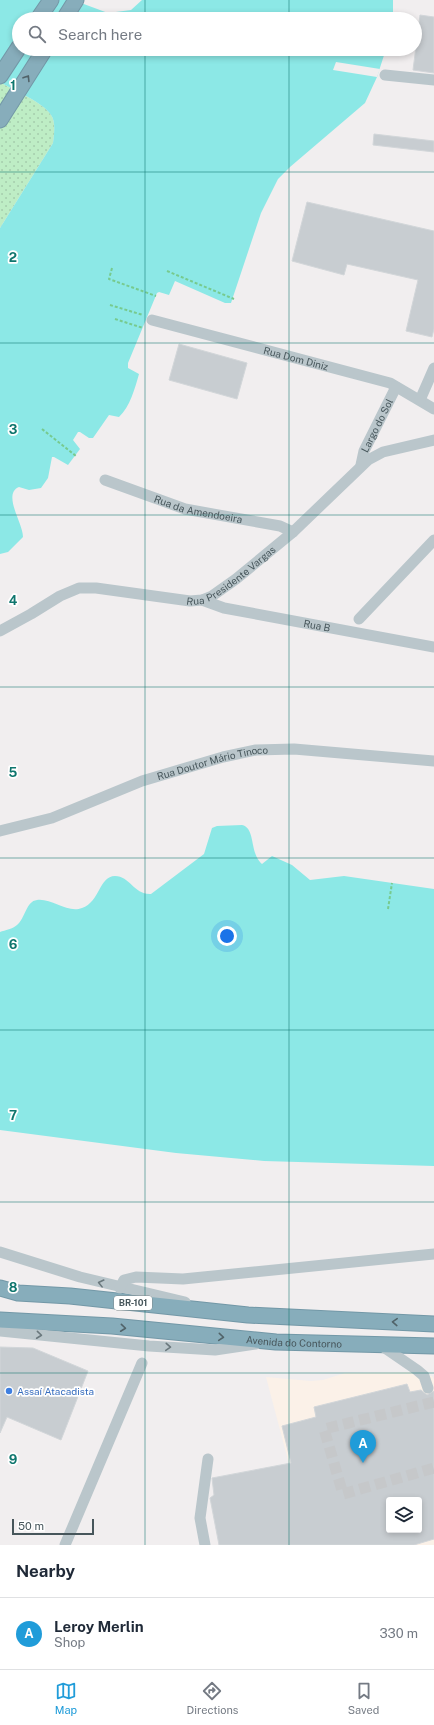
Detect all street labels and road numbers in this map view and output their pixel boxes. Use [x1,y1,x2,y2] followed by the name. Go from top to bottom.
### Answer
[262,344,330,373] street label: Rua Dom Diniz
[358,397,395,454] street label: Largo do Sol
[152,492,243,525] street label: Rua da Amendoeira
[186,543,278,607] street label: Rua Presidente Vargas
[303,617,332,634] street label: Rua B
[156,744,269,782] street label: Rua Doutor Mário Tinoco
[114,1296,152,1310] road number: BR-101
[246,1333,343,1350] street label: Avenida do Contorno

